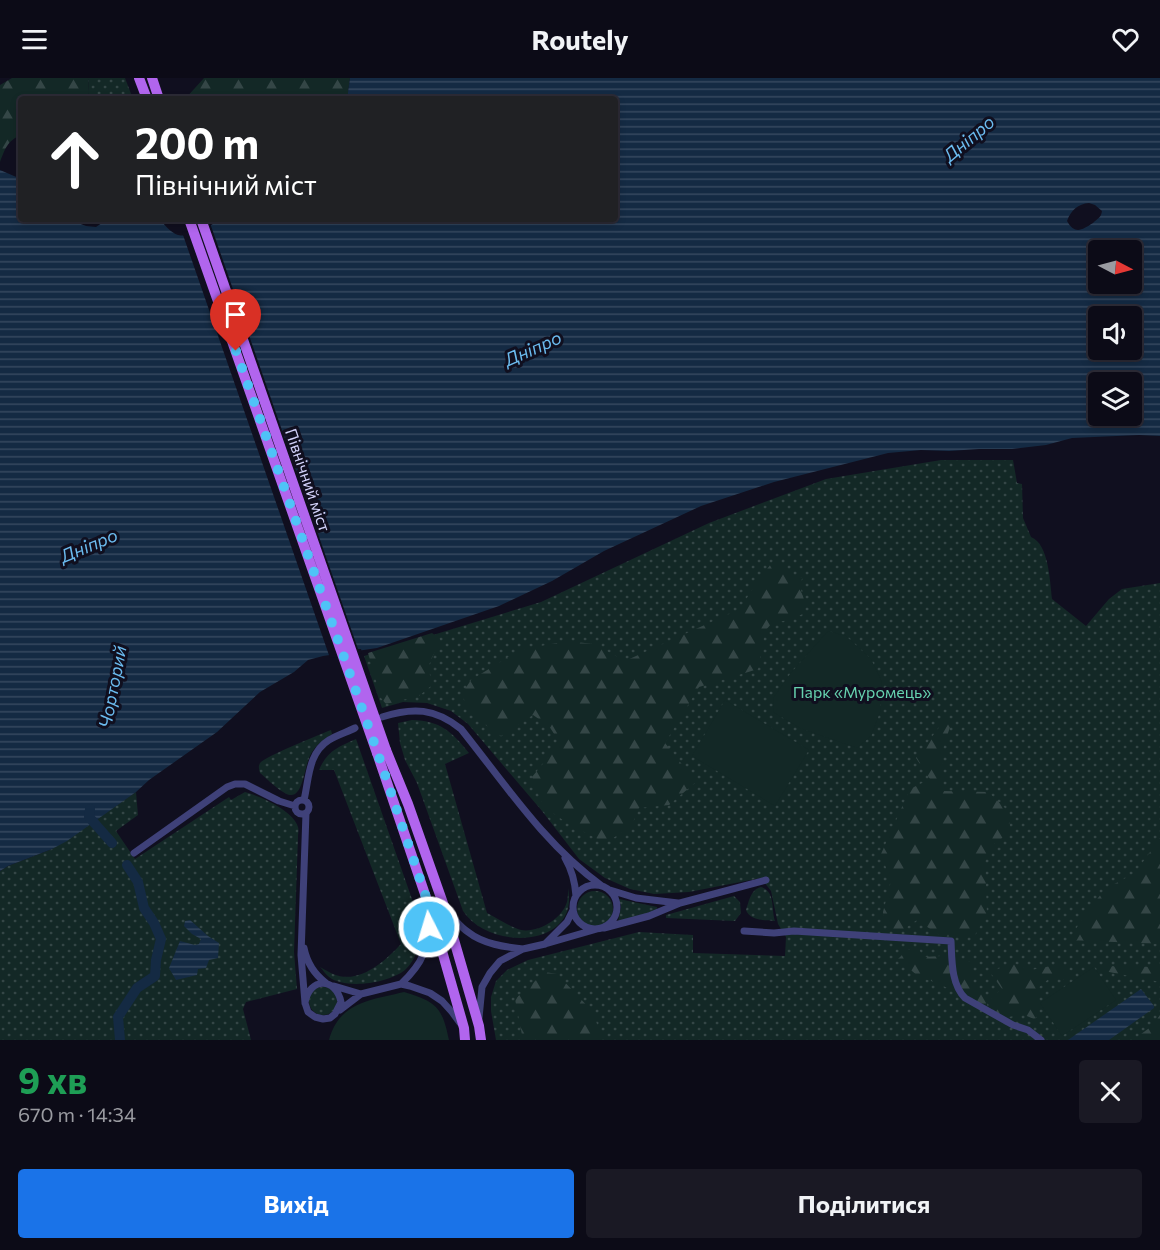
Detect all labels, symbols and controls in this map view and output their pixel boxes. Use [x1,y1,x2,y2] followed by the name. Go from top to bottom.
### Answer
[18,23,51,56] icon: menu
[532,23,628,56] text: Routely
[1109,23,1142,56] icon: heart
[937,110,999,167] water label: Дніпро
[135,116,259,168] text: 200 m
[36,120,114,198] icon: ahead
[135,168,317,201] text: Північний міст
[1088,240,1142,294] north arrow
[1088,240,1142,426] map controls
[210,289,261,351] pin
[219,298,252,331] icon: arrive
[1088,306,1142,360] button: sound
[499,326,565,371] water label: Дніпро
[1088,372,1142,426] button: layers
[282,426,335,534] street label: Північний міст
[55,523,121,568] water label: Дніпро
[93,643,131,730] water label: Чорторий
[793,682,931,701] park label: Парк «Муромець»
[397,895,461,959] position arrow
[18,1057,87,1101] text: 9 хв
[1079,1060,1142,1123] button: close
[18,1102,136,1126] text: 670 m · 14:34
[18,1169,574,1238] button: Вихід
[586,1169,1142,1238] button: Поділитися

